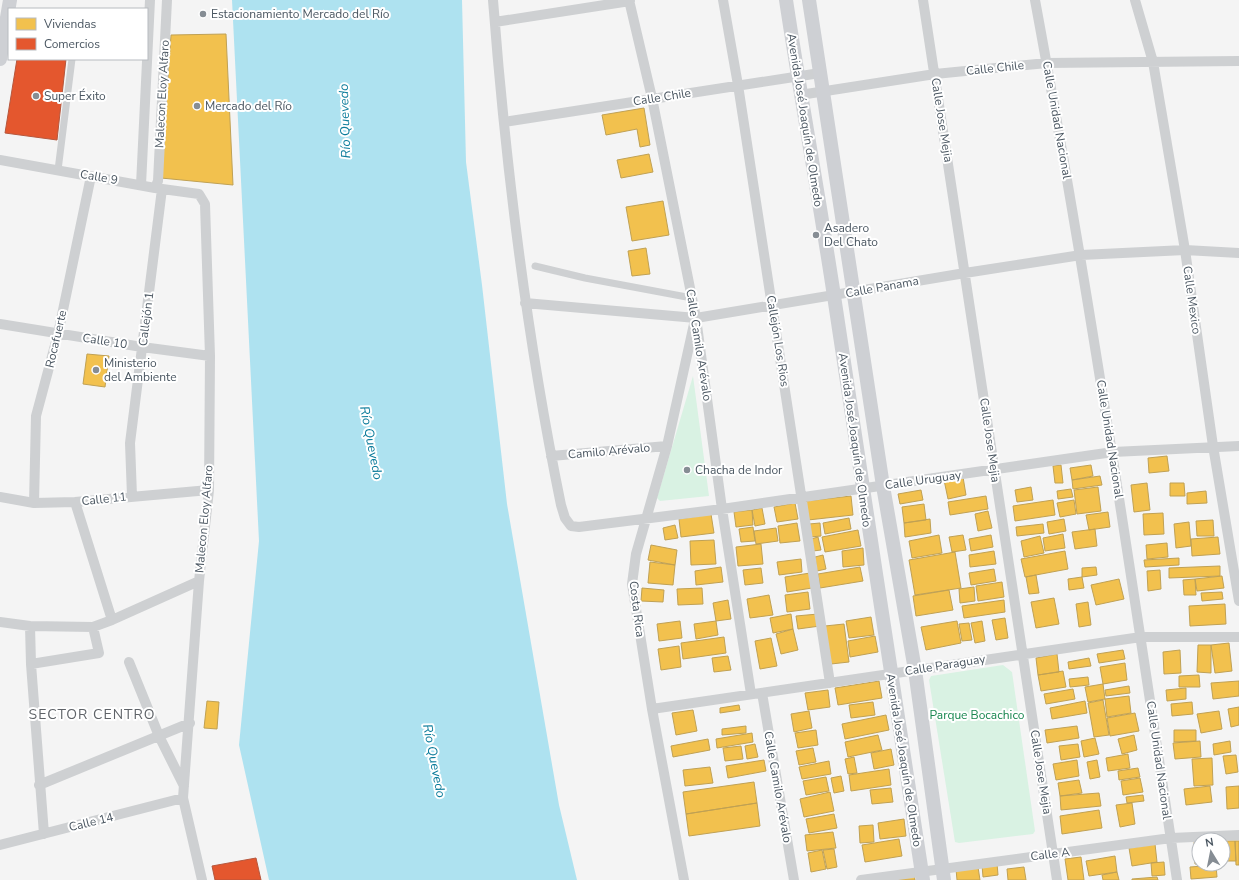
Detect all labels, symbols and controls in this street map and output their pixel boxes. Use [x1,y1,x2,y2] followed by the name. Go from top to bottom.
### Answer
[211,6,390,22] place label: Estacionamiento Mercado del Río
[8,8,148,60] legend
[198,9,208,19] marker: Estacionamiento Mercado del Río
[43,16,97,32] text: Viviendas
[783,32,827,208] street label: Avenida José Joaquín de Olmedo
[44,36,100,52] text: Comercios
[151,39,173,148] street label: Malecon Eloy Alfaro
[965,57,1025,79] street label: Calle Chile
[1039,60,1075,181] street label: Calle Unidad Nacional
[927,77,957,163] street label: Calle Jose Mejia
[335,83,355,159] water label: Río Quevedo
[632,85,692,109] street label: Calle Chile
[44,88,106,104] place label: Super Éxito
[31,91,41,101] marker: Super Éxito
[205,98,292,114] place label: Mercado del Río
[192,101,202,111] marker: Mercado del Río
[79,166,119,188] street label: Calle 9
[824,220,878,250] place label: Asadero Del Chato
[811,230,821,240] marker: Asadero Del Chato
[1179,265,1205,335] street label: Calle Mexico
[844,273,920,301] street label: Calle Panama
[682,288,716,402] street label: Calle Camilo Arévalo
[135,291,157,347] street label: Callejón 1
[763,294,793,388] street label: Callejón Los Rios
[42,309,70,369] street label: Rocafuerte
[81,330,129,352] street label: Calle 10
[835,352,875,528] street label: Avenida José Joaquín de Olmedo
[104,355,177,385] place label: Ministerio del Ambiente
[91,365,101,375] marker: Ministerio del Ambiente
[1093,379,1127,500] street label: Calle Unidad Nacional
[976,397,1004,483] street label: Calle Jose Mejia
[355,405,387,481] water label: Río Quevedo
[567,439,651,463] street label: Camilo Arévalo
[695,462,783,478] place label: Chacha de Indor
[191,464,217,574] street label: Malecon Eloy Alfaro
[682,465,692,475] marker: Chacha de Indor
[884,467,963,493] street label: Calle Uruguay
[81,489,127,509] street label: Calle 11
[626,580,648,638] street label: Costa Rica
[904,651,987,679] street label: Calle Paraguay
[882,672,926,848] street label: Avenida José Joaquín de Olmedo
[1143,700,1175,821] street label: Calle Unidad Nacional
[29,705,155,724] district label: SECTOR CENTRO
[930,707,1025,723] park label: Parque Bocachico
[418,723,450,799] water label: Río Quevedo
[1026,729,1056,815] street label: Calle Jose Mejia
[760,730,796,844] street label: Calle Camilo Arévalo
[67,809,115,835] street label: Calle 14
[1191,832,1231,872] north arrow
[1204,835,1215,851] text: N
[1029,844,1071,864] street label: Calle A

